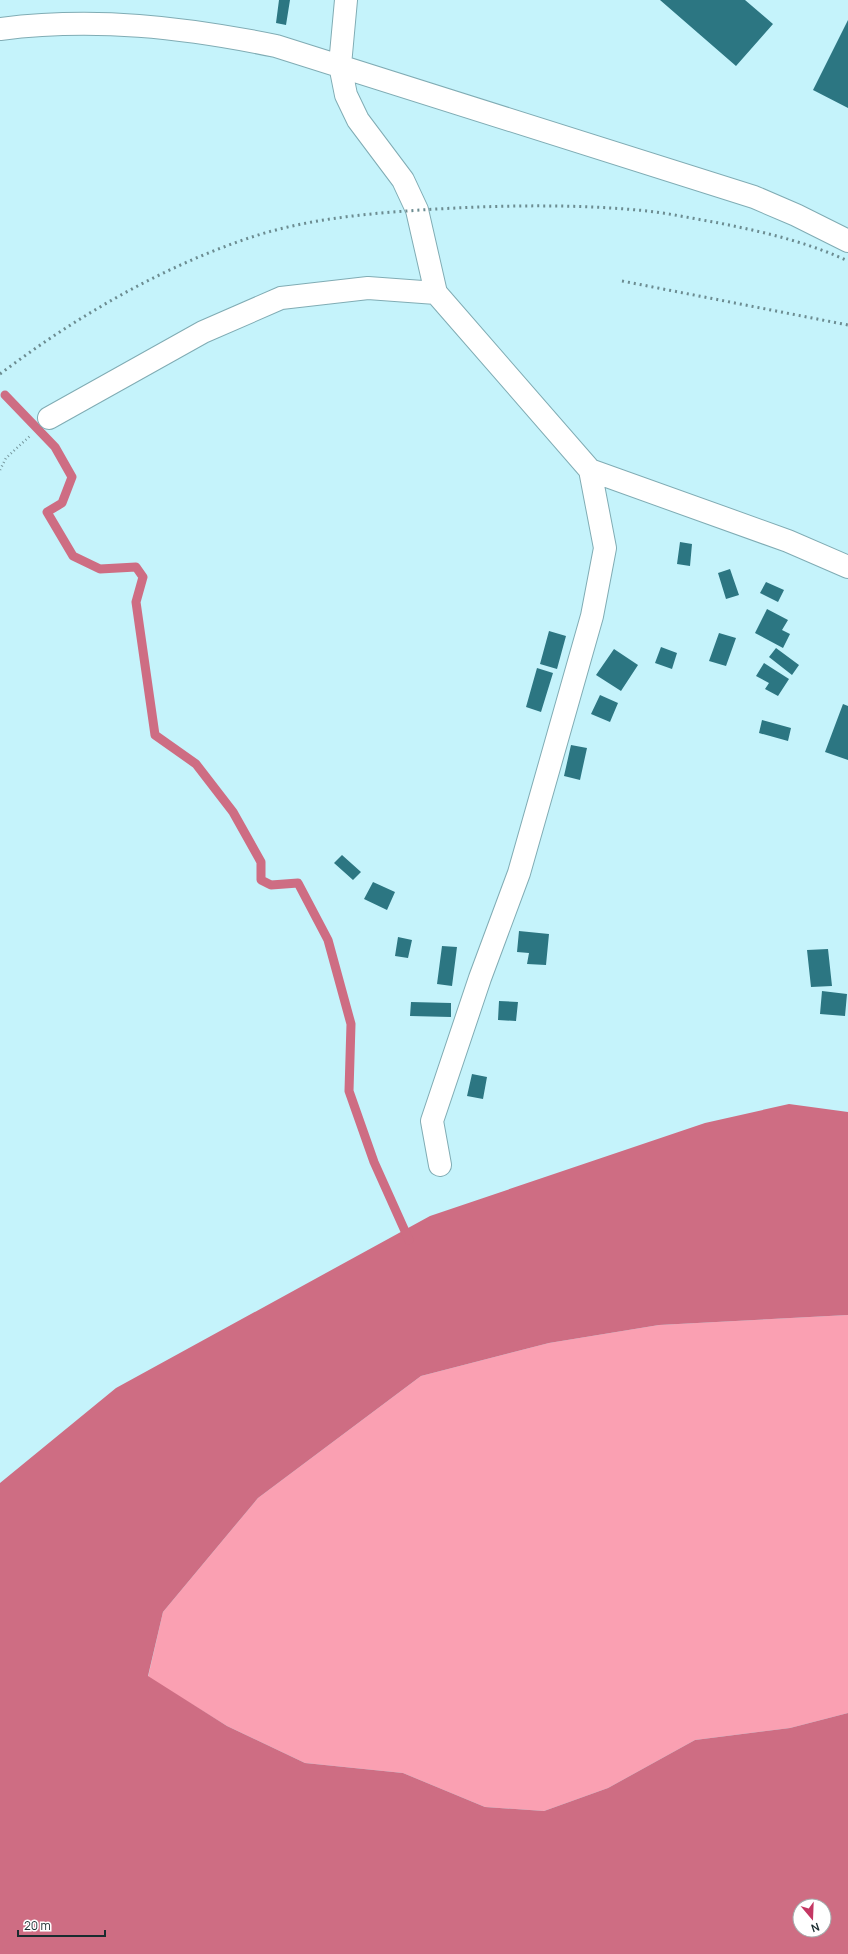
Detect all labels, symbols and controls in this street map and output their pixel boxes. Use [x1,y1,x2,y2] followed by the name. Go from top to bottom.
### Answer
[792,1898,832,1938] north arrow
[18,1912,105,1938] scale bar
[24,1917,51,1934] text: 20 m
[809,1920,822,1936] text: N

